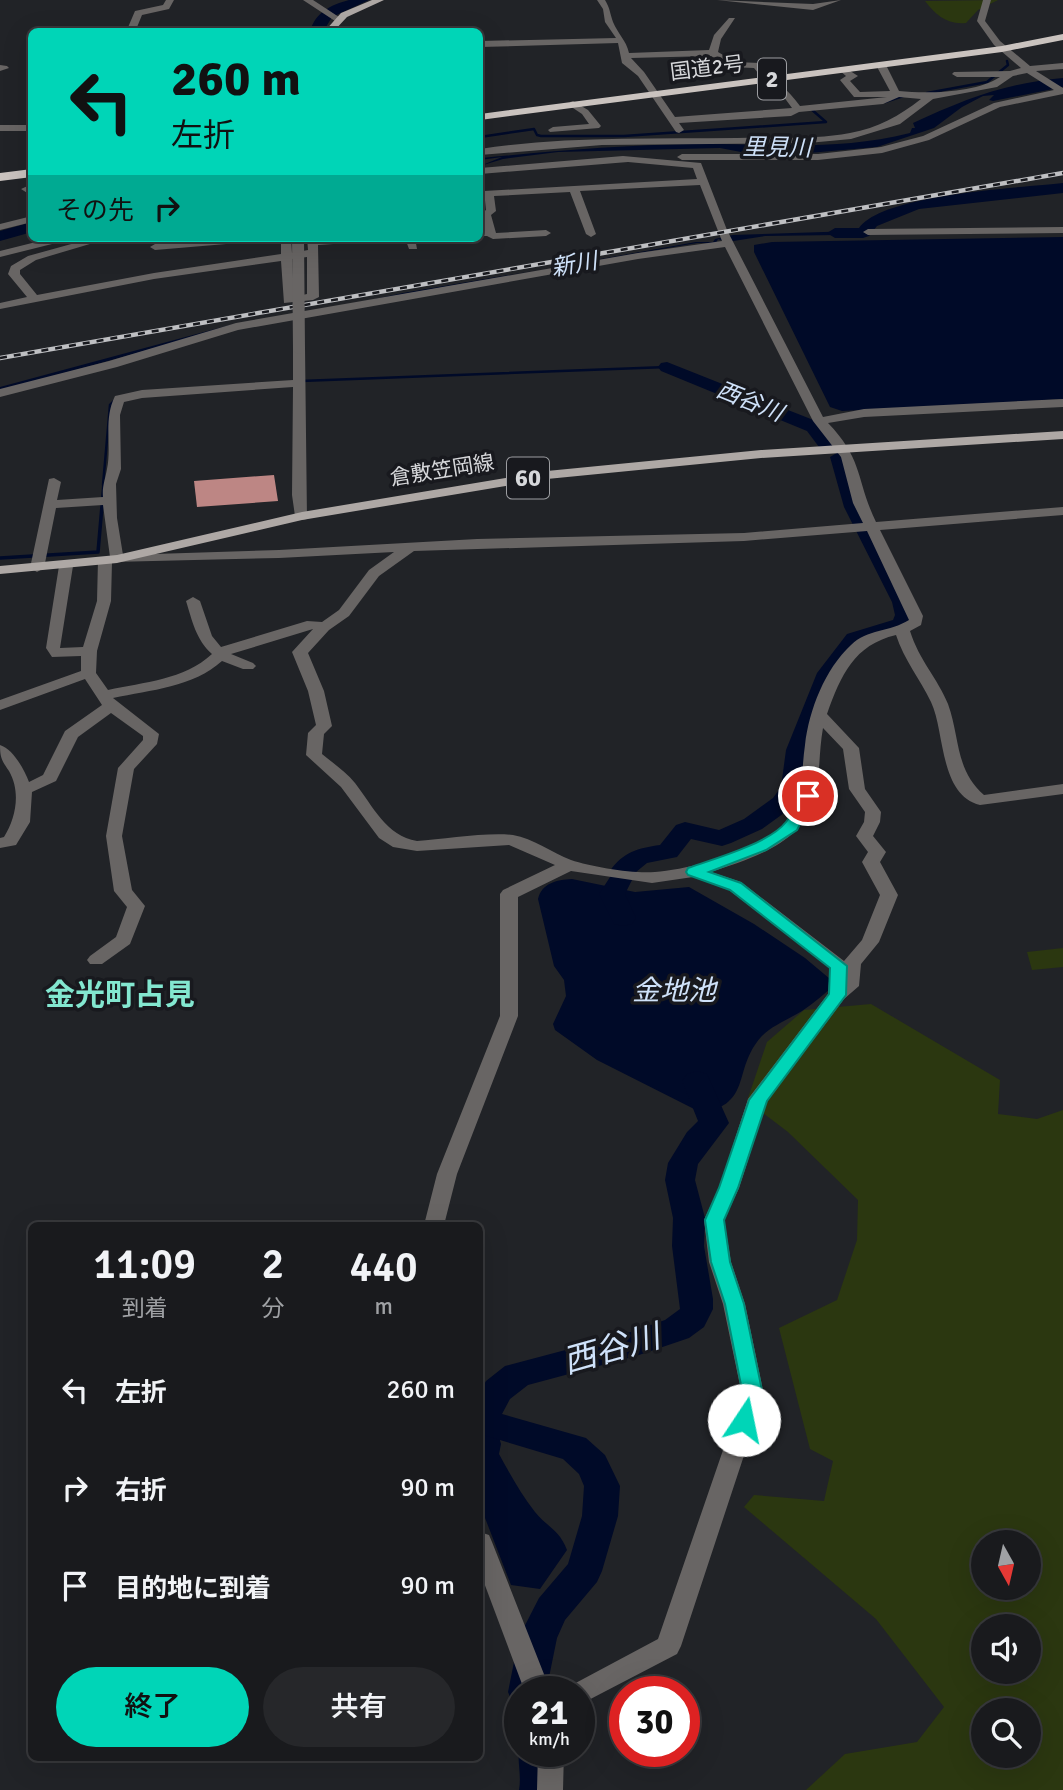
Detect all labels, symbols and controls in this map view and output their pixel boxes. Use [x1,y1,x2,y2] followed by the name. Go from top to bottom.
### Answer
[171,49,301,109] text: 260 m
[669,51,745,85] street label: 国道2号
[56,56,147,147] icon: left
[758,58,786,100] road number: 2
[171,116,235,155] text: 左折
[742,132,815,163] water label: 里見川
[148,189,186,227] icon: right
[56,195,134,227] text: その先
[549,246,602,283] water label: 新川
[712,375,790,429] water label: 西谷川
[388,449,496,491] street label: 倉敷笠岡線
[507,458,549,499] road number: 60
[778,766,838,826] pin
[789,777,827,815] icon: arrive
[632,974,719,1008] water label: 金地池
[45,977,195,1014] district label: 金光町占見
[93,1239,196,1290] text: 11:09
[261,1239,284,1290] text: 2
[350,1242,418,1293] text: 440
[374,1292,393,1321] text: m
[122,1294,168,1323] text: 到着
[261,1294,284,1323] text: 分
[558,1315,668,1383] water label: 西谷川
[56,1371,94,1409] icon: left
[386,1374,455,1406] text: 260 m
[115,1377,167,1409] text: 左折
[707,1383,781,1457] position arrow
[56,1469,94,1507] icon: right
[400,1472,455,1504] text: 90 m
[115,1475,167,1507] text: 右折
[971,1530,1041,1600] north arrow
[971,1530,1041,1768] map controls
[56,1567,94,1605] icon: arrive
[400,1570,455,1602] text: 90 m
[115,1573,271,1605] text: 目的地に到着
[971,1614,1041,1684] button: sound
[56,1667,249,1747] button: 終了
[263,1667,455,1747] button: 共有
[609,1676,700,1767] speed limit sign: 30
[531,1691,568,1734] text: 21
[971,1698,1041,1768] button: search
[529,1728,570,1750] text: km/h

